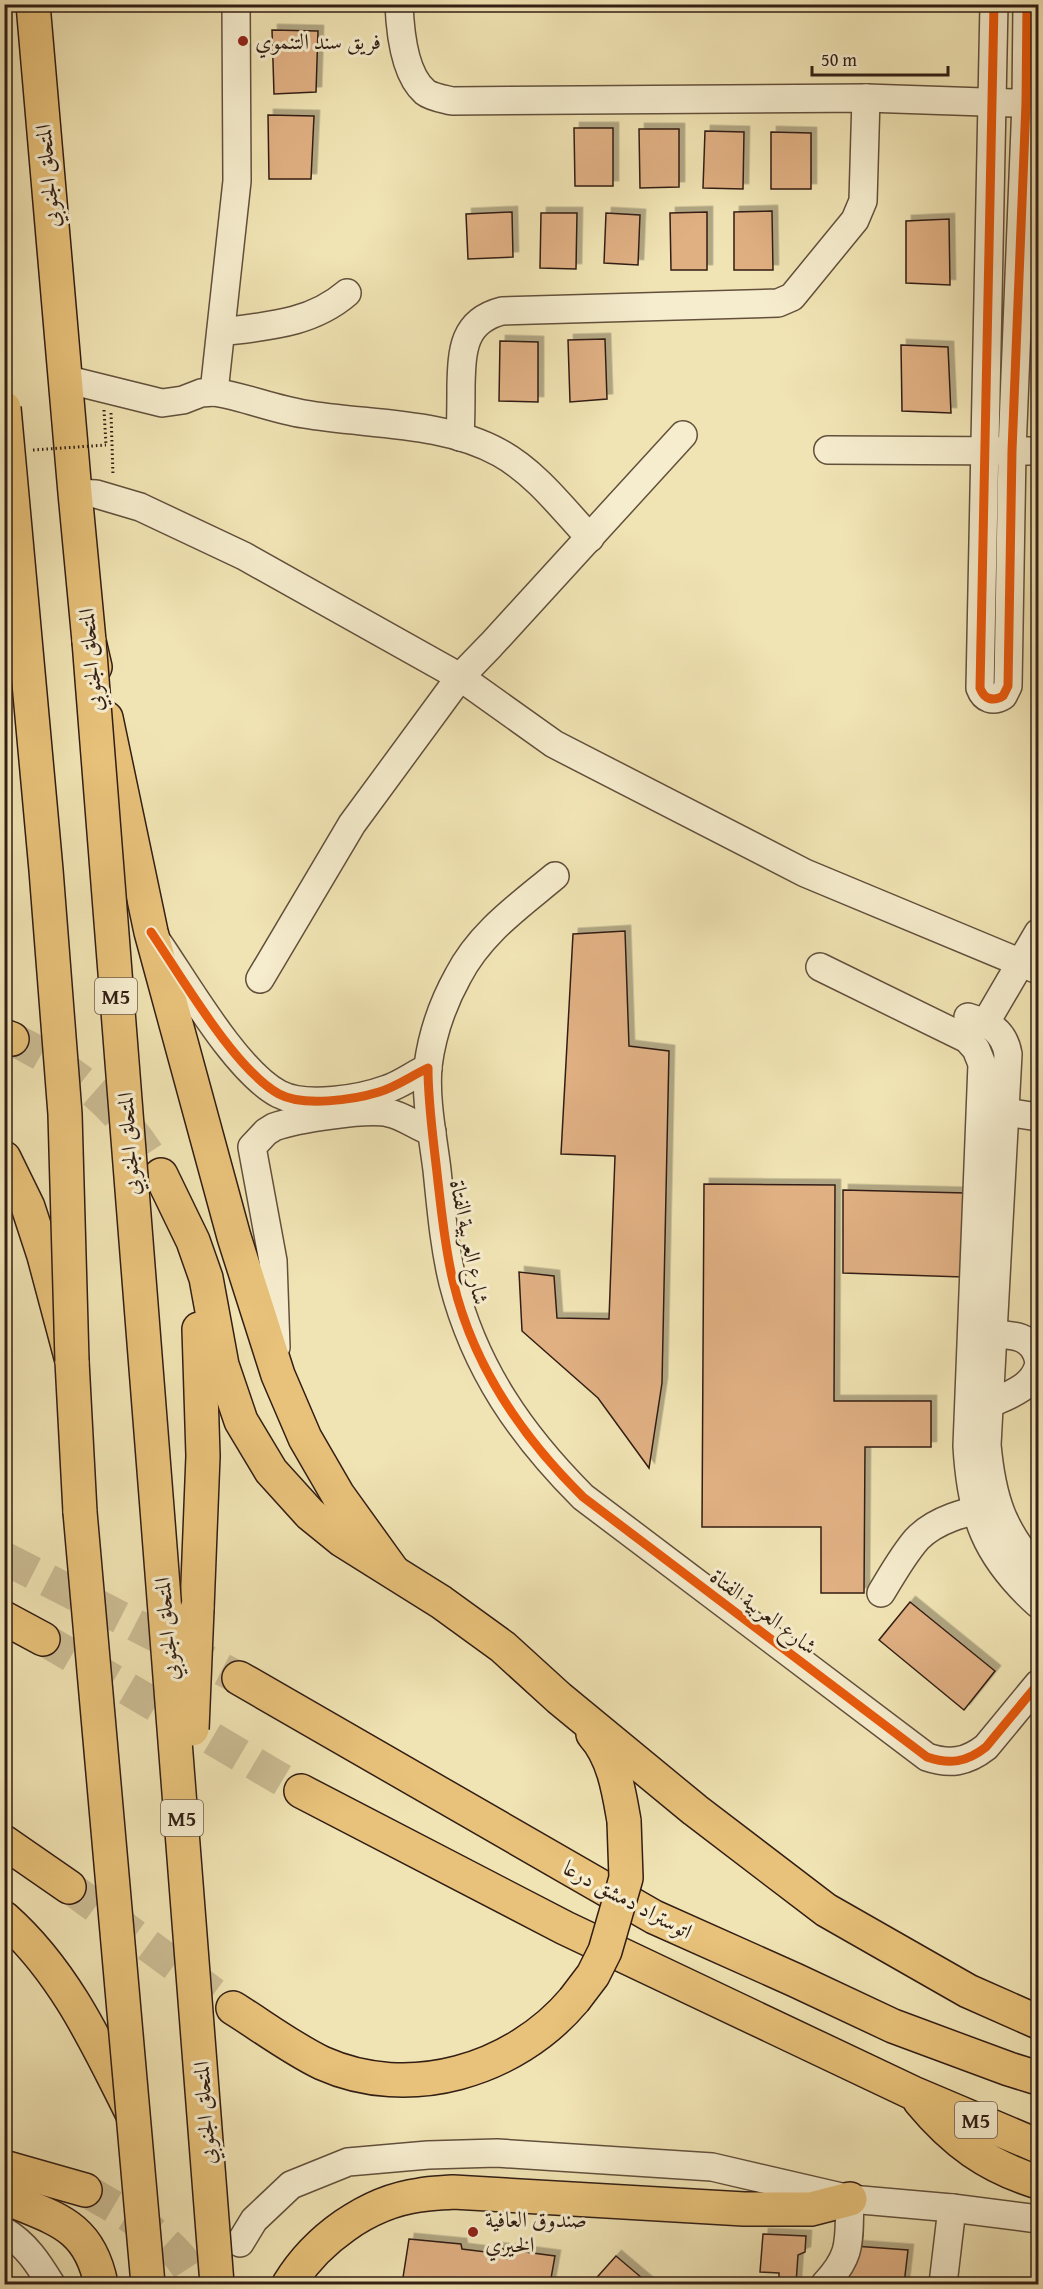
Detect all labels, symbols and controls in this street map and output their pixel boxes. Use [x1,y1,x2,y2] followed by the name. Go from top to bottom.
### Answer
[255,25,381,59] place label: فريق سند التنموي
[236,34,250,48] marker: فريق سند التنموي
[812,39,948,77] scale bar
[821,46,857,73] text: 50 m
[27,123,70,229] street label: المتحلق الجنوبي
[70,607,113,713] street label: المتحلق الجنوبي
[95,978,137,1014] road number: M5
[108,1091,151,1197] street label: المتحلق الجنوبي
[439,1177,498,1308] street label: شارع العربية الفتاة
[702,1560,824,1664] street label: شارع العربية الفتاة
[146,1576,189,1682] street label: المتحلق الجنوبي
[161,1800,203,1836] road number: M5
[558,1852,698,1946] street label: اتوستراد دمشق درعا
[184,2060,227,2166] street label: المتحلق الجنوبي
[955,2102,997,2138] road number: M5
[485,2203,587,2262] place label: صندوق العافية الخيري
[466,2225,480,2239] marker: صندوق العافية الخيري

